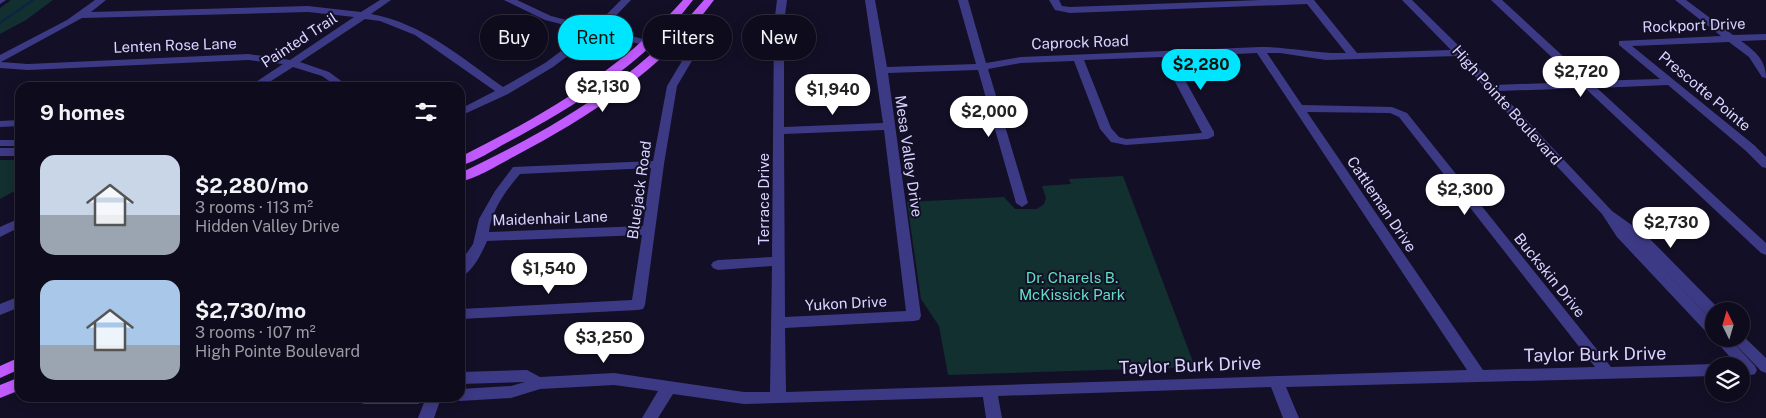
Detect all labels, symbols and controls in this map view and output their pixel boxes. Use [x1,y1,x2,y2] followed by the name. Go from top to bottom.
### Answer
[258,9,340,71] street label: Painted Trail
[480,15,548,60] chip: Buy
[558,15,633,60] chip: Rent
[643,15,732,60] chip: Filters
[742,15,816,60] chip: New
[1642,15,1746,35] street label: Rockport Drive
[1031,32,1129,52] street label: Caprock Road
[113,34,237,56] street label: Lenten Rose Lane
[1449,42,1565,168] street label: High Pointe Boulevard
[1160,48,1242,91] pin: $2,280
[1656,48,1754,134] street label: Prescotte Pointe
[1173,55,1229,74] text: $2,280
[1540,56,1622,98] pin: $2,720
[1554,62,1608,81] text: $2,720
[562,70,644,113] pin: $2,130
[792,74,874,116] pin: $1,940
[576,77,630,96] text: $2,130
[806,80,860,99] text: $1,940
[892,94,926,218] street label: Mesa Valley Drive
[948,96,1030,138] pin: $2,000
[412,98,440,126] icon: filters
[40,100,125,125] text: 9 homes
[961,102,1017,121] text: $2,000
[624,140,654,240] street label: Bluejack Road
[755,153,772,245] street label: Terrace Drive
[1344,153,1420,255] street label: Cattleman Drive
[195,173,309,198] text: $2,280/mo
[1424,174,1506,216] pin: $2,300
[80,175,140,235] icon: home
[1437,180,1493,199] text: $2,300
[195,198,313,217] text: 3 rooms · 113 m²
[1630,206,1712,249] pin: $2,730
[492,207,608,229] street label: Maidenhair Lane
[1644,213,1698,232] text: $2,730
[195,217,340,236] text: Hidden Valley Drive
[1511,230,1589,320] street label: Buckskin Drive
[508,252,590,295] pin: $1,540
[522,259,576,278] text: $1,540
[1019,269,1125,303] park label: Dr. Charels B. McKissick Park
[805,292,887,314] street label: Yukon Drive
[195,298,306,323] text: $2,730/mo
[80,300,140,360] icon: home
[1705,302,1750,348] north arrow
[1705,302,1750,402] map controls
[563,322,645,364] pin: $3,250
[195,323,316,342] text: 3 rooms · 107 m²
[575,328,633,347] text: $3,250
[195,342,360,361] text: High Pointe Boulevard
[1523,342,1667,366] street label: Taylor Burk Drive
[1118,352,1262,378] street label: Taylor Burk Drive
[1705,357,1750,402] button: layers

